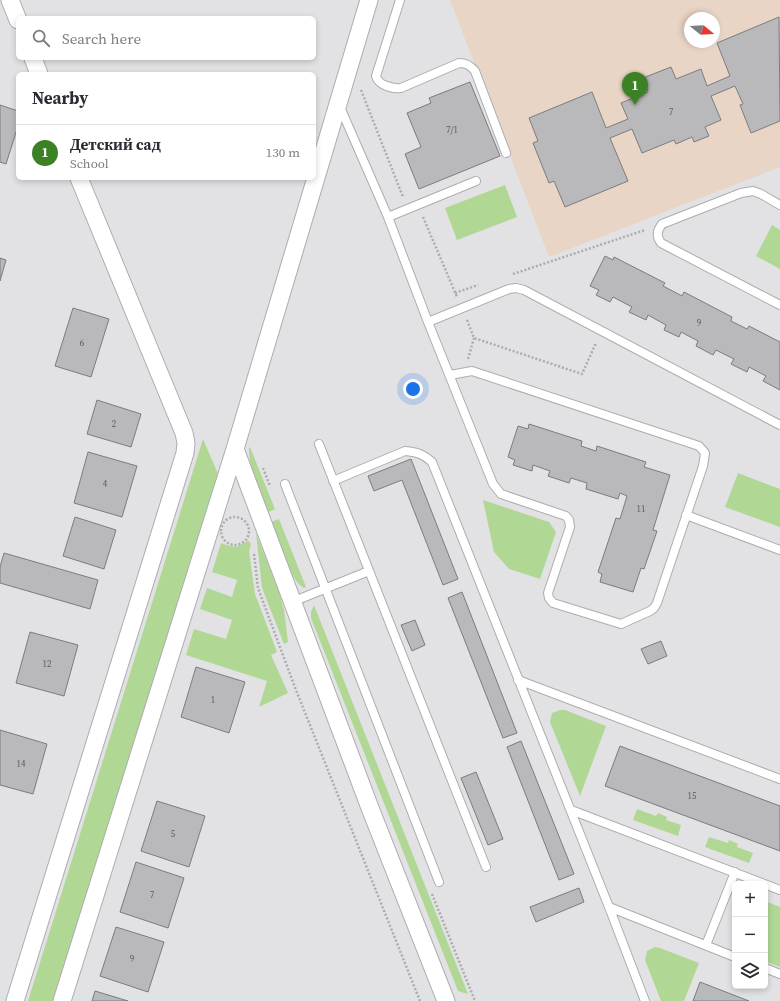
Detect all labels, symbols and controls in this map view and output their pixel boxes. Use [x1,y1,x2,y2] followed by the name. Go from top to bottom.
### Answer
[684,12,720,48] north arrow
[16,16,316,60] search box
[30,27,52,49] icon: search
[62,28,141,49] text: Search here
[622,72,648,105] pin: 1
[32,86,88,110] text: Nearby
[669,106,674,118] house number: 7
[446,124,458,136] house number: 7/1
[70,134,161,155] text: Детский сад
[41,144,49,161] text: 1
[266,144,300,161] text: 130 m
[70,155,109,172] text: School
[697,317,702,329] house number: 9
[80,337,85,349] house number: 6
[403,379,423,399] your location
[112,418,117,430] house number: 2
[103,478,108,490] house number: 4
[636,503,646,515] house number: 11
[42,658,52,670] house number: 12
[211,694,215,706] house number: 1
[16,758,26,770] house number: 14
[687,790,697,802] house number: 15
[171,828,176,840] house number: 5
[732,881,768,989] map controls
[732,881,768,917] button: +
[150,889,155,901] house number: 7
[732,917,768,953] button: −
[130,953,135,965] house number: 9
[732,953,768,989] button: layers

